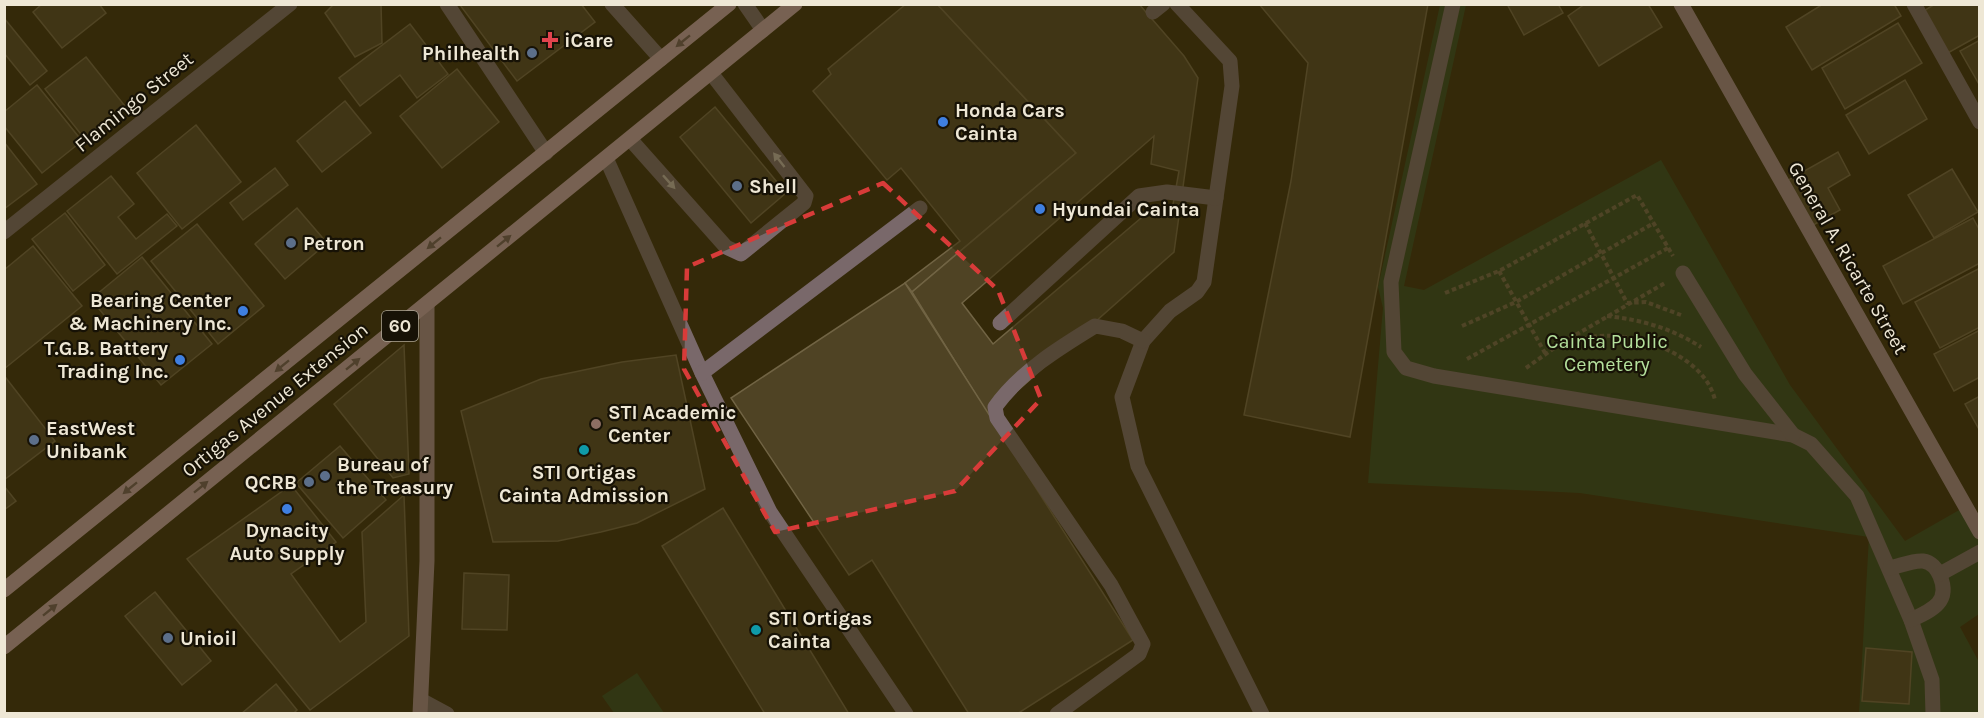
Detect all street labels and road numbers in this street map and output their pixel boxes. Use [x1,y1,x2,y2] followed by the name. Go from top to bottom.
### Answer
[70,47,198,157] street label: Flamingo Street
[1784,158,1913,359] street label: General A. Ricarte Street
[382,311,418,341] road number: 60
[177,318,373,482] street label: Ortigas Avenue Extension

